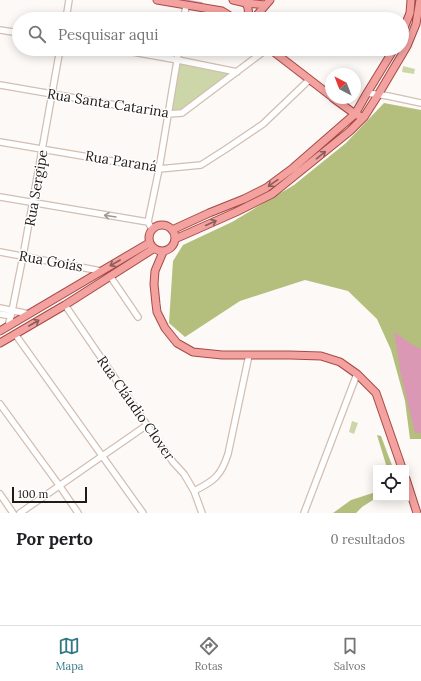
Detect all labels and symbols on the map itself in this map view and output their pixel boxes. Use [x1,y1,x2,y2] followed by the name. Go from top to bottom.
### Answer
[325,68,361,104] north arrow
[46,84,170,122] street label: Rua Santa Catarina
[84,146,158,176] street label: Rua Paraná
[20,148,52,228] street label: Rua Sergipe
[315,151,326,160] one-way arrow
[268,179,279,187] one-way arrow
[104,212,117,220] one-way arrow
[204,219,216,226] one-way arrow
[18,247,84,275] street label: Rua Goiás
[109,259,121,267] one-way arrow
[28,318,40,326] one-way arrow
[93,352,179,464] street label: Rua Cláudio Clover
[12,485,87,504] scale bar

